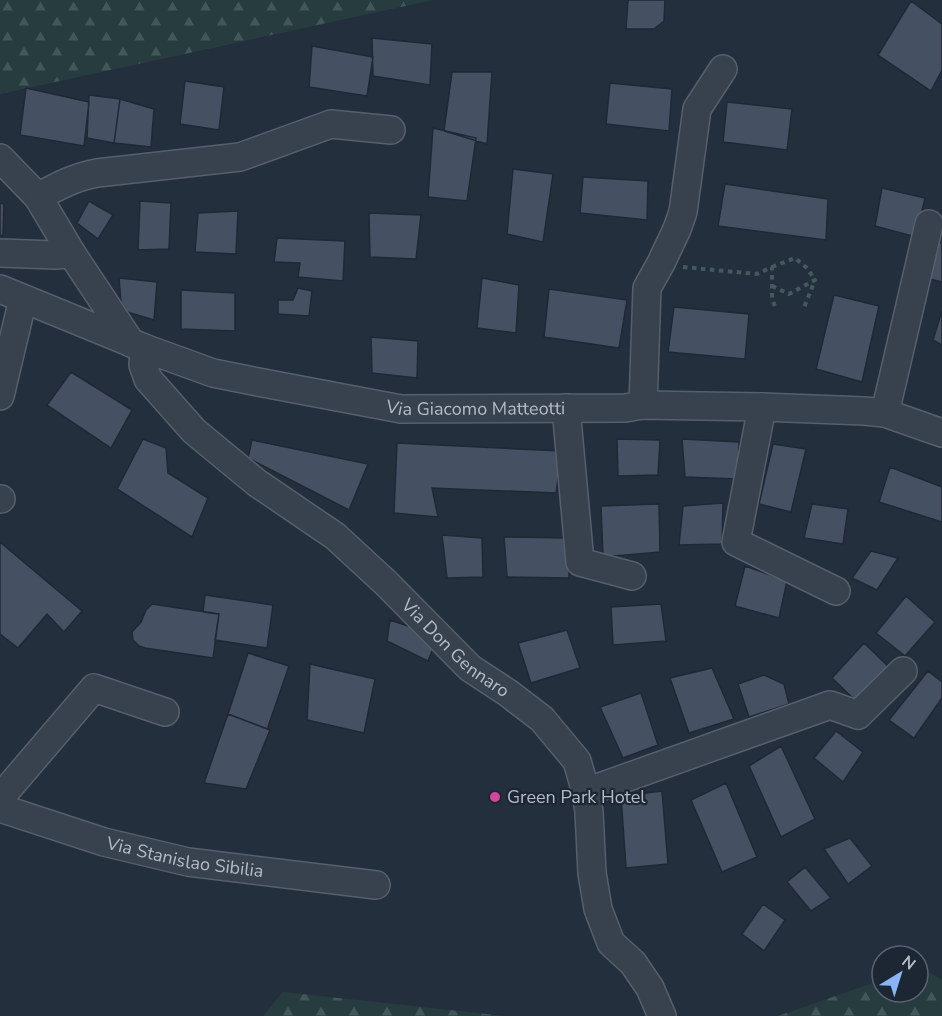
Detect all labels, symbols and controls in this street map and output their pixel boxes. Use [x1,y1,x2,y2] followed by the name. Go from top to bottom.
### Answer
[383,394,565,421] street label: Via Giacomo Matteotti
[395,593,514,703] street label: Via Don Gennaro
[507,785,646,809] place label: Green Park Hotel
[488,790,502,804] marker: Green Park Hotel
[103,831,265,883] street label: Via Stanislao Sibilia
[870,944,930,1004] north arrow
[897,951,920,975] text: N

